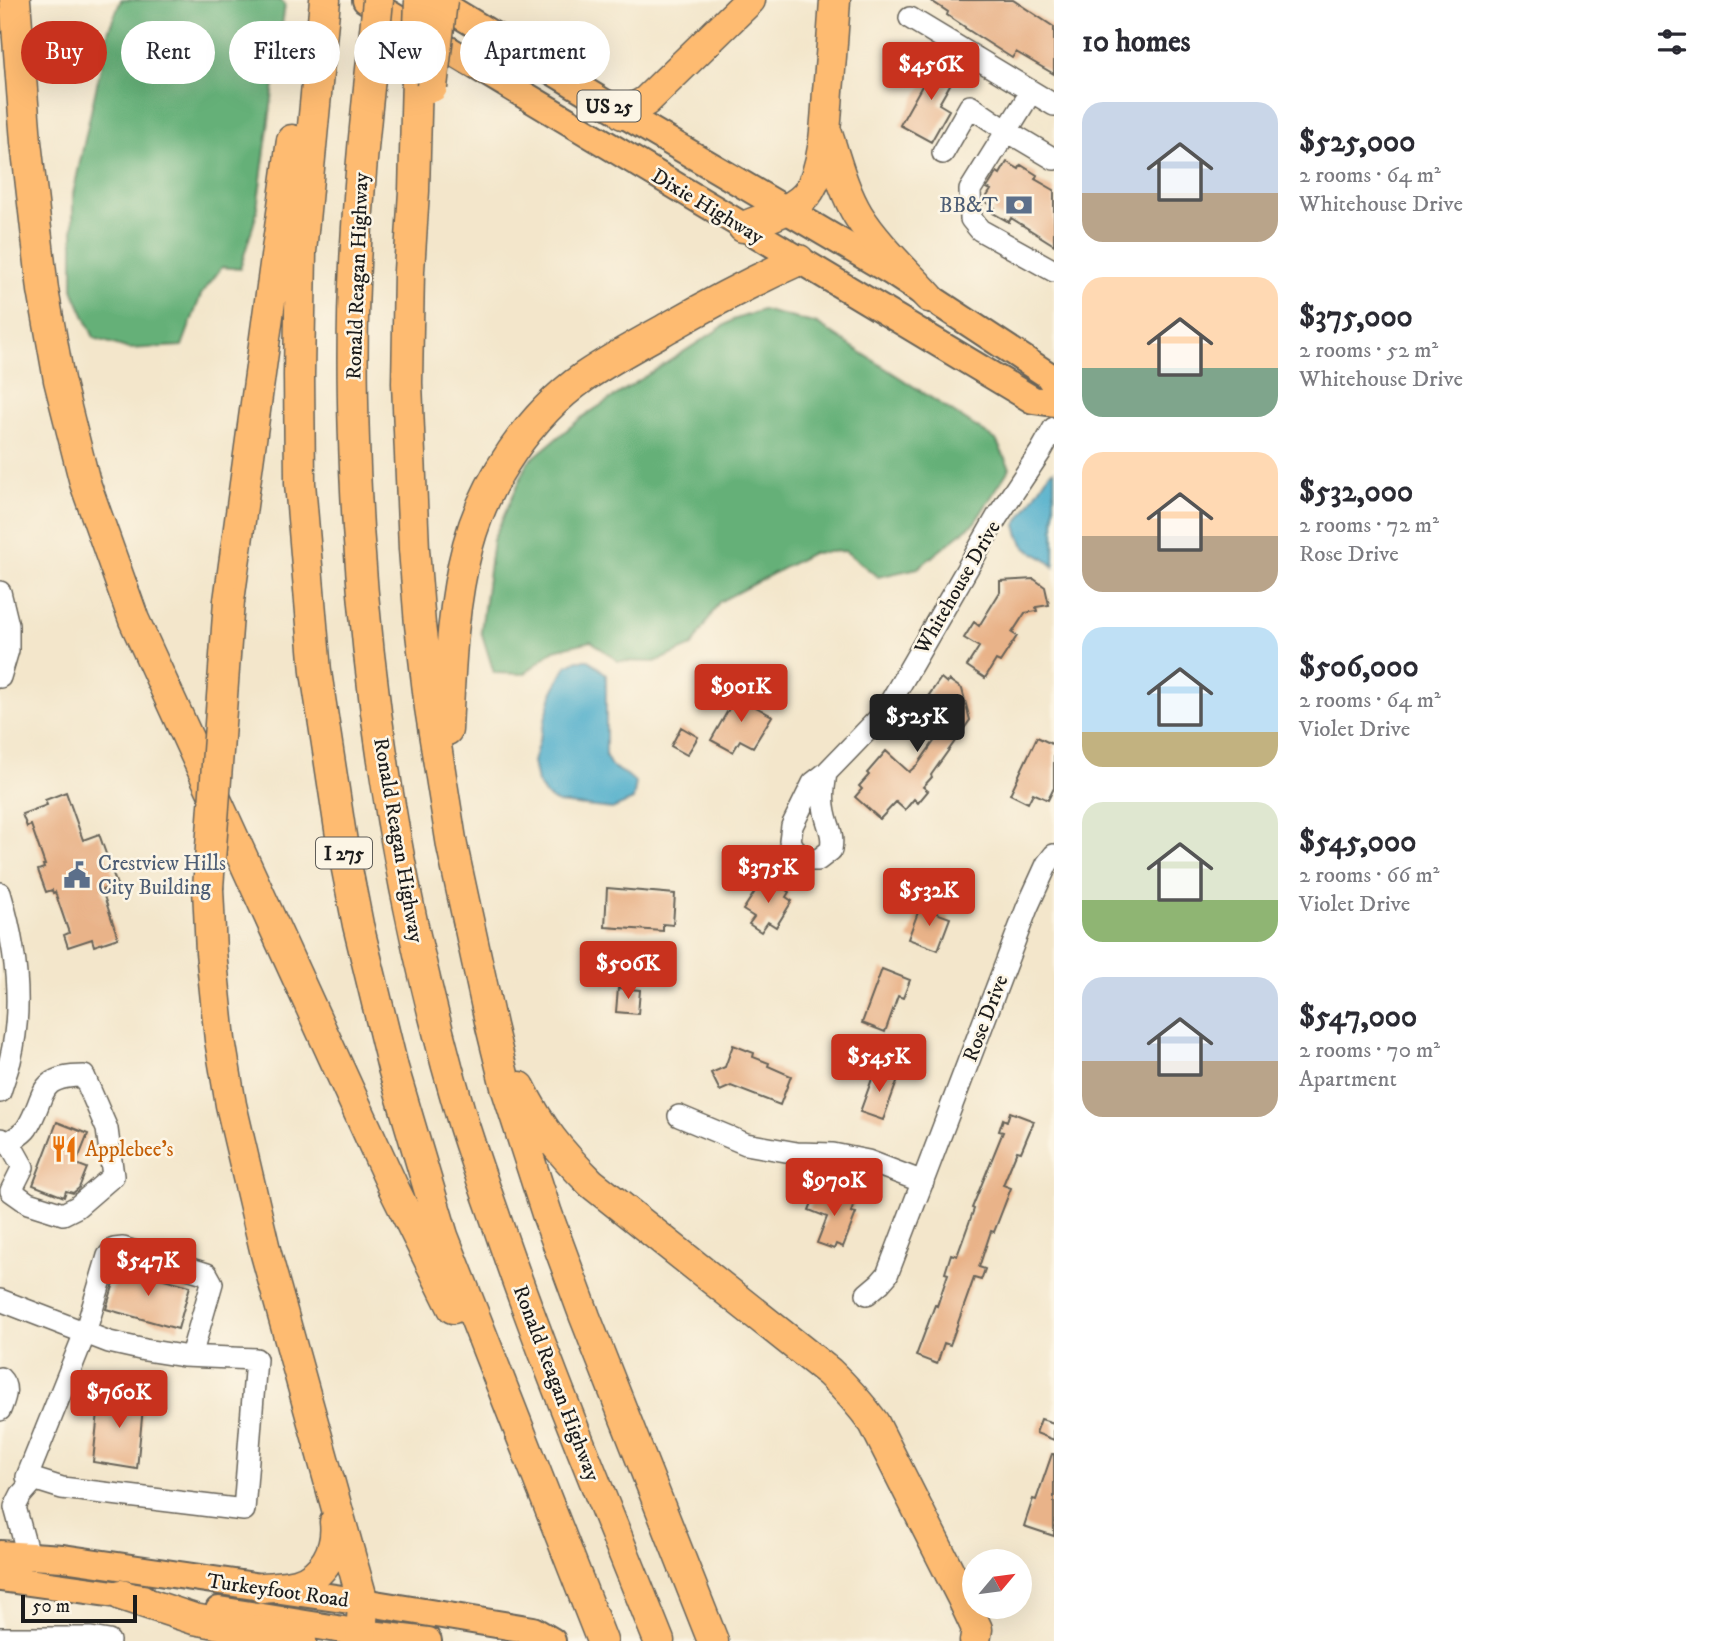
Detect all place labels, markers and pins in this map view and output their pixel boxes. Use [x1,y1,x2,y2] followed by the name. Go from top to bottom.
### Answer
[882,42,980,102] pin: $456K
[1004,190,1034,220] bank icon: BB&T
[939,193,998,219] place label: BB&T
[692,664,790,724] pin: $901K
[868,694,966,754] pin: $525K
[719,846,817,905] pin: $375K
[98,851,226,901] place label: Crestview Hills City Building
[62,860,92,890] public building icon: Crestview Hills City Building
[880,869,978,928] pin: $532K
[579,942,677,1001] pin: $506K
[830,1034,928,1094] pin: $545K
[49,1134,79,1164] restaurant icon: Applebee's
[85,1137,174,1163] place label: Applebee's
[785,1158,883,1218] pin: $970K
[99,1238,197,1298] pin: $547K
[70,1370,168,1430] pin: $760K

